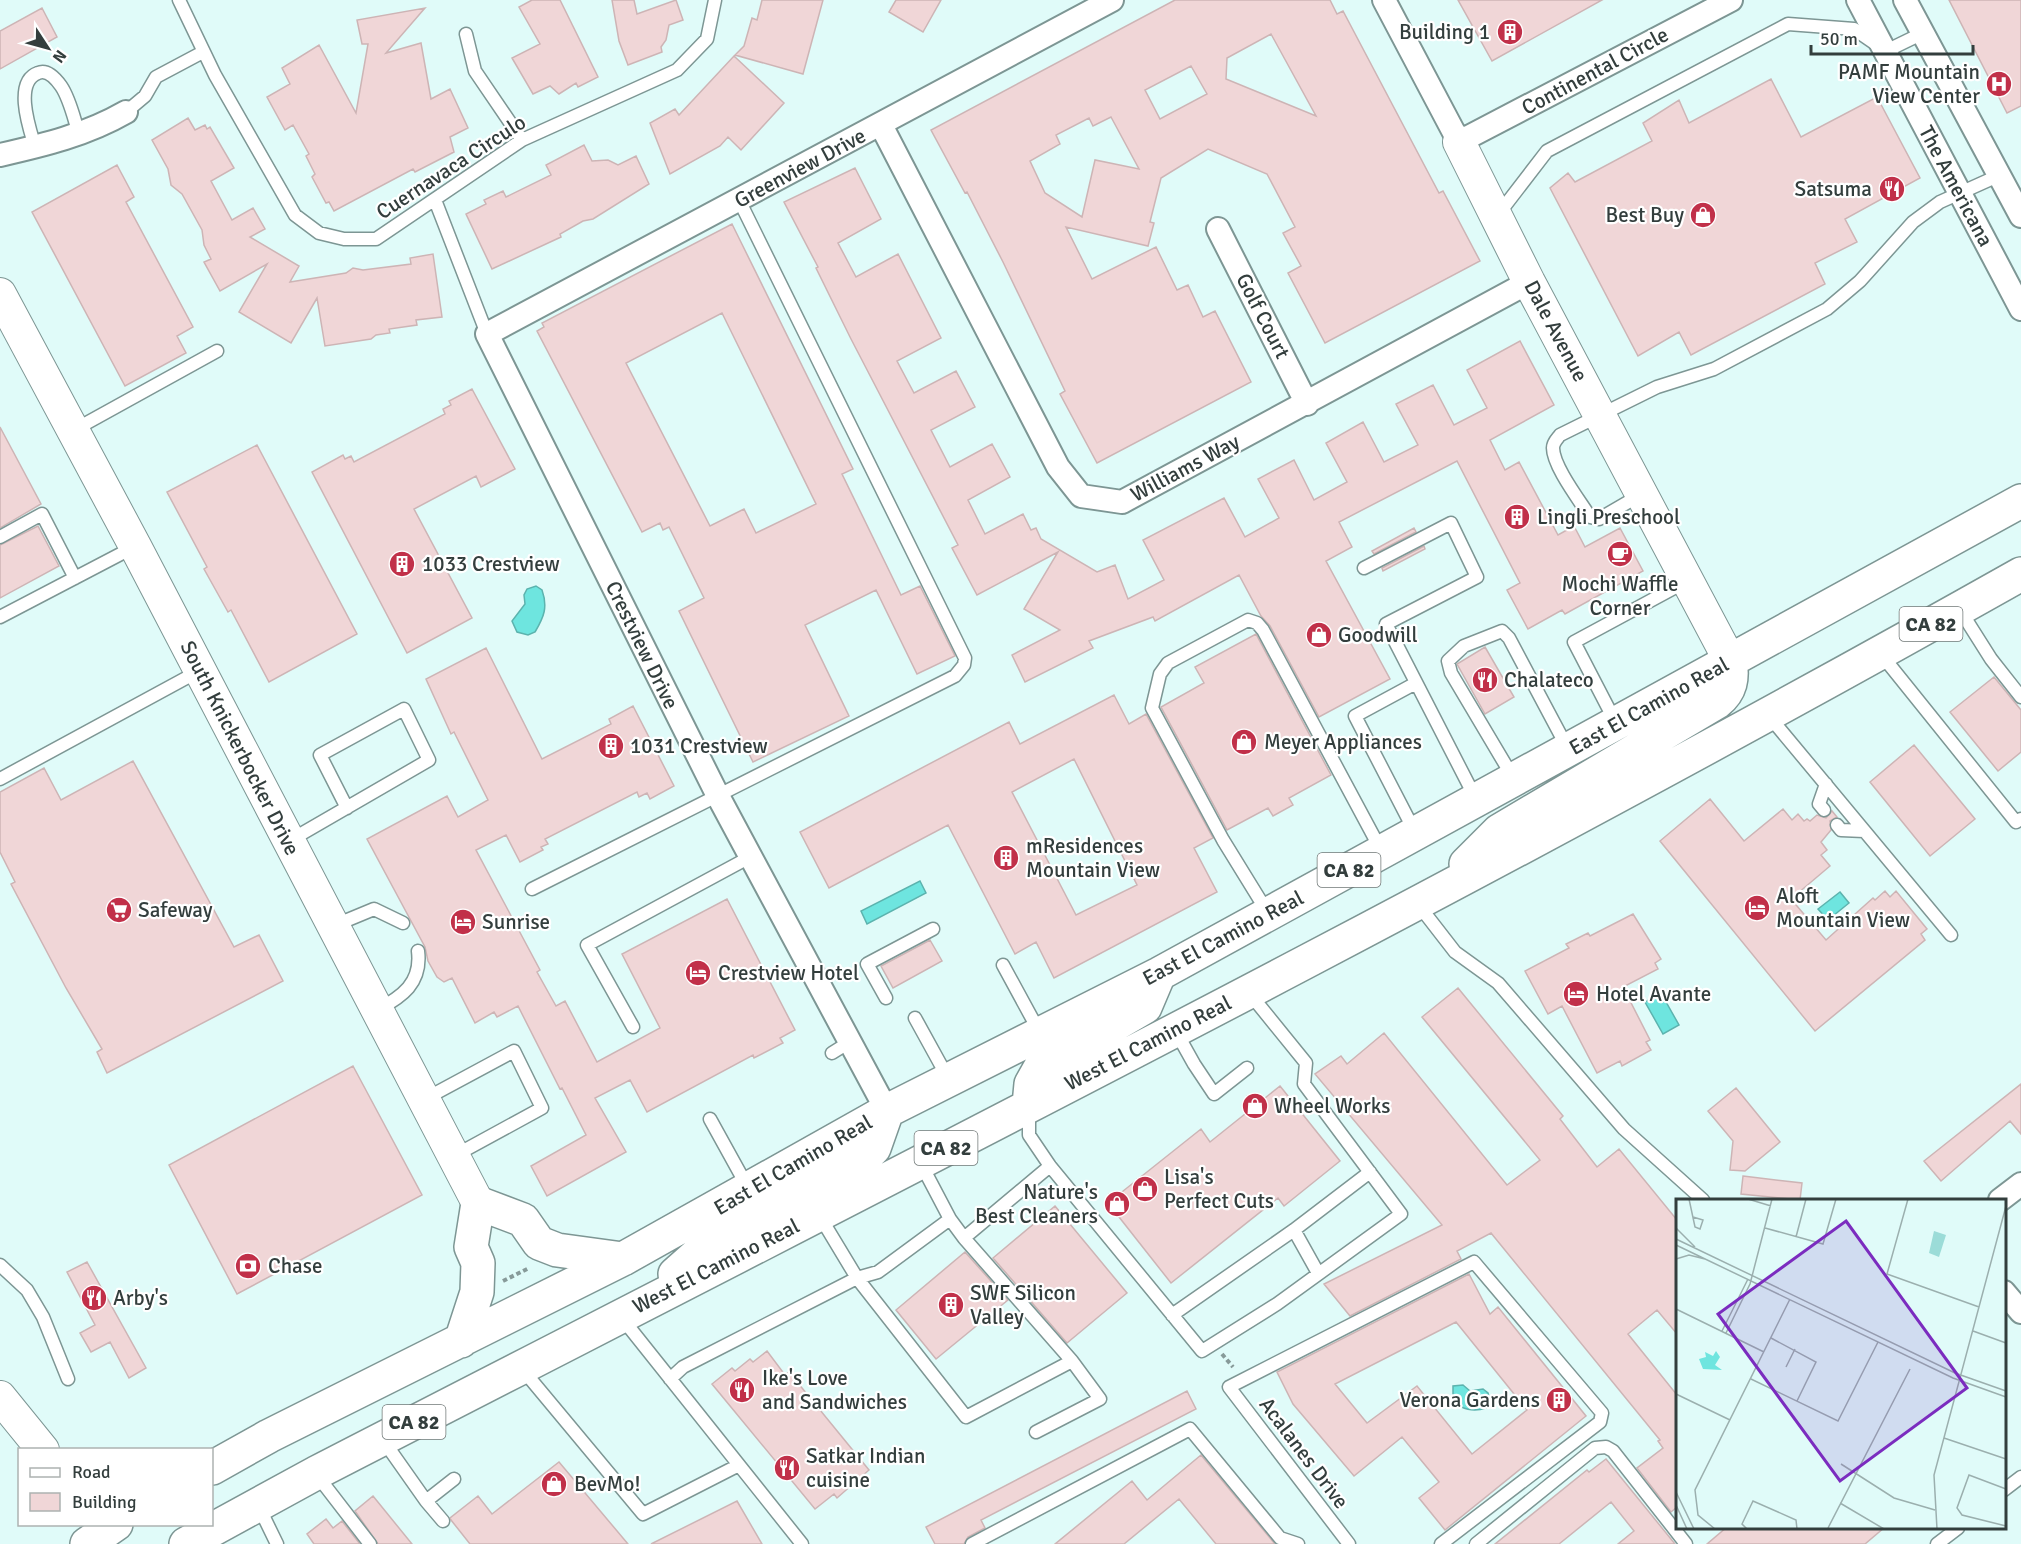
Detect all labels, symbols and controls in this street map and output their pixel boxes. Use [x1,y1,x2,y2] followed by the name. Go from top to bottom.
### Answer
[1495,17,1525,47] building icon: Building 1
[18,18,78,78] north arrow
[1811,18,1973,56] scale bar
[1399,19,1490,45] place label: Building 1
[1517,21,1673,121] street label: Continental Circle
[1820,28,1858,50] text: 50 m
[48,46,71,67] text: N
[1838,59,1980,109] place label: PAMF Mountain View Center
[1984,69,2014,99] hospital icon: PAMF Mountain View Center
[371,109,531,225] street label: Cuernavaca Circulo
[1913,121,1999,251] street label: The Americana
[730,122,870,214] street label: Greenview Drive
[1877,174,1907,204] restaurant icon: Satsuma
[1795,176,1872,202] place label: Satsuma
[1688,200,1718,230] shop icon: Best Buy
[1606,202,1684,228] place label: Best Buy
[1230,269,1296,363] street label: Golf Court
[1519,276,1593,386] street label: Dale Avenue
[1126,428,1244,508] street label: Williams Way
[1502,502,1532,532] building icon: Lingli Preschool
[1537,504,1680,530] place label: Lingli Preschool
[1605,539,1635,569] cafe icon: Mochi Waffle Corner
[387,549,417,579] building icon: 1033 Crestview
[422,551,560,577] place label: 1033 Crestview
[1562,571,1678,621] place label: Mochi Waffle Corner
[600,577,684,713] street label: Crestview Drive
[1900,607,1962,641] road number: CA 82
[1304,620,1334,650] shop icon: Goodwill
[1338,622,1418,648] place label: Goodwill
[175,636,305,860] street label: South Knickerbocker Drive
[1565,651,1733,761] street label: East El Camino Real
[1470,665,1500,695] restaurant icon: Chalateco
[1504,667,1594,693] place label: Chalateco
[1229,727,1259,757] shop icon: Meyer Appliances
[1264,729,1422,755] place label: Meyer Appliances
[596,731,626,761] building icon: 1031 Crestview
[630,733,768,759] place label: 1031 Crestview
[1026,833,1160,883] place label: mResidences Mountain View
[991,843,1021,873] building icon: mResidences Mountain View
[1318,853,1380,887] road number: CA 82
[1776,883,1910,933] place label: Aloft Mountain View
[1138,885,1308,991] street label: East El Camino Real
[1742,893,1772,923] hotel icon: Aloft Mountain View
[104,895,134,925] supermarket icon: Safeway
[138,897,213,923] place label: Safeway
[448,907,478,937] hotel icon: Sunrise
[482,909,550,935] place label: Sunrise
[683,958,713,988] hotel icon: Crestview Hotel
[718,960,859,986] place label: Crestview Hotel
[1561,979,1591,1009] hotel icon: Hotel Avante
[1596,981,1711,1007] place label: Hotel Avante
[1060,990,1236,1096] street label: West El Camino Real
[1240,1091,1270,1121] shop icon: Wheel Works
[1274,1093,1390,1119] place label: Wheel Works
[709,1109,877,1221] street label: East El Camino Real
[914,1131,978,1165] road number: CA 82
[1164,1164,1274,1214] place label: Lisa's Perfect Cuts
[1130,1174,1160,1204] shop icon: Lisa's Perfect Cuts
[975,1179,1098,1229] place label: Nature's Best Cleaners
[1102,1189,1132,1219] shop icon: Nature's Best Cleaners
[1676,1199,2006,1529] inset map
[628,1213,804,1319] street label: West El Camino Real
[233,1251,263,1281] bank icon: Chase
[268,1253,322,1279] place label: Chase
[970,1280,1076,1330] place label: SWF Silicon Valley
[79,1283,109,1313] restaurant icon: Arby's
[113,1285,168,1311] place label: Arby's
[936,1290,966,1320] building icon: SWF Silicon Valley
[762,1365,907,1415] place label: Ike's Love and Sandwiches
[727,1375,757,1405] restaurant icon: Ike's Love and Sandwiches
[1544,1385,1574,1415] building icon: Verona Gardens
[1400,1387,1540,1413] place label: Verona Gardens
[1254,1392,1354,1514] street label: Acalanes Drive
[382,1405,446,1439] road number: CA 82
[806,1443,925,1493] place label: Satkar Indian cuisine
[18,1448,213,1526] legend
[772,1453,802,1483] restaurant icon: Satkar Indian cuisine
[72,1461,111,1483] text: Road
[539,1469,569,1499] shop icon: BevMo!
[574,1471,640,1497] place label: BevMo!
[72,1491,136,1513] text: Building

